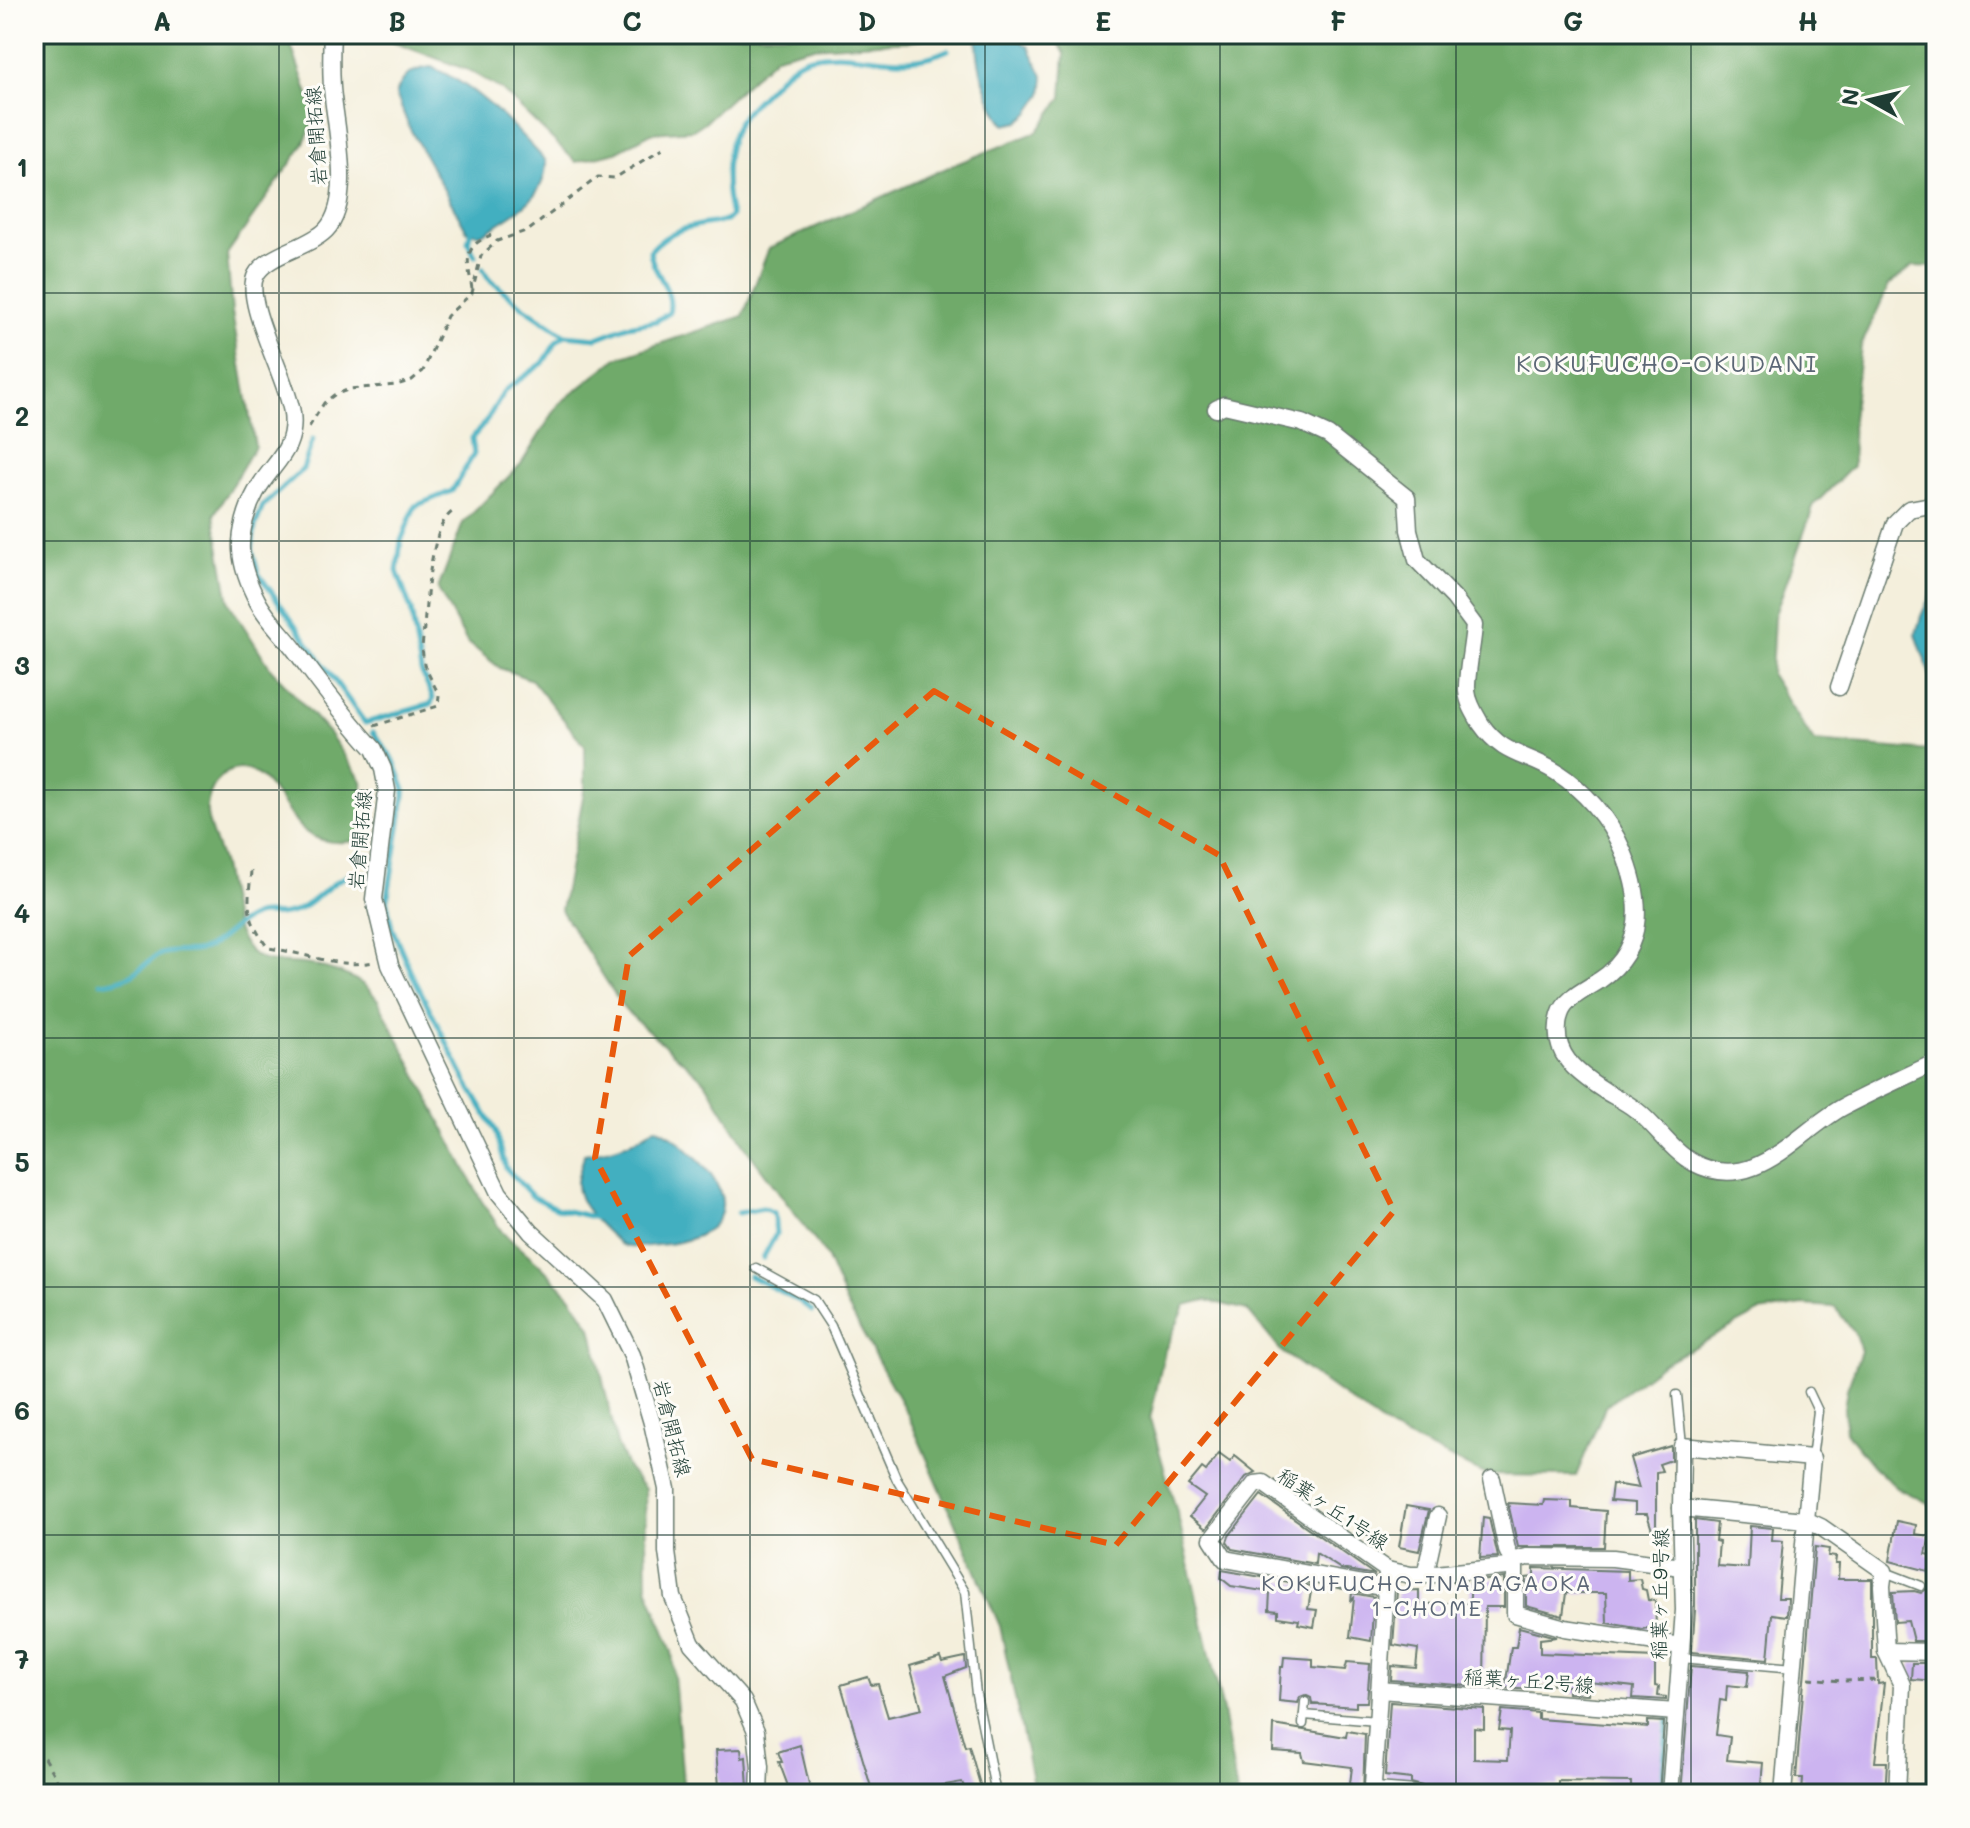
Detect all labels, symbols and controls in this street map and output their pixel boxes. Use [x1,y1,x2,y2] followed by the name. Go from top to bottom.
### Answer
[153,4,171,38] text: A
[388,4,406,38] text: B
[622,4,642,38] text: C
[858,4,876,38] text: D
[1095,4,1111,38] text: E
[1330,4,1346,38] text: F
[1563,4,1583,38] text: G
[1798,4,1818,38] text: H
[1830,60,1910,140] north arrow
[299,85,331,187] street label: 岩倉開拓線
[1834,87,1865,107] text: N
[16,150,28,184] text: 1
[1516,347,1818,378] district label: KOKUFUCHO-OKUDANI
[15,399,29,433] text: 2
[14,648,30,682] text: 3
[342,789,376,891] street label: 岩倉開拓線
[14,896,30,930] text: 4
[14,1145,30,1179] text: 5
[648,1376,698,1479] street label: 岩倉開拓線
[14,1393,30,1427] text: 6
[1273,1461,1394,1555] street label: 稲葉ヶ丘1号線
[1645,1528,1673,1660] street label: 稲葉ヶ丘9号線
[1261,1568,1593,1622] district label: KOKUFUCHO-INABAGAOKA 1-CHOME
[15,1642,29,1676] text: 7
[1463,1662,1595,1698] street label: 稲葉ヶ丘2号線

